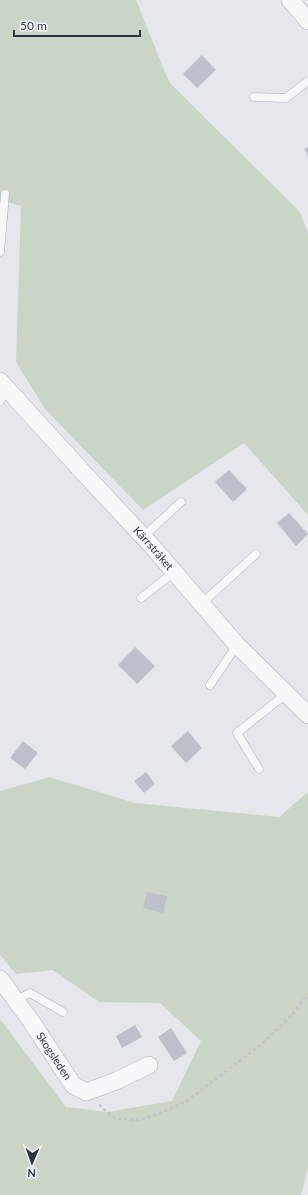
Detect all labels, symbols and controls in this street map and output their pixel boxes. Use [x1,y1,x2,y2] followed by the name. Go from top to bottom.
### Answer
[14,12,140,38] scale bar
[20,18,47,33] text: 50 m
[131,524,177,572] street label: Kärrstråket
[34,1029,75,1082] street label: Skogsleden
[12,1143,52,1183] north arrow
[27,1167,36,1180] text: N

